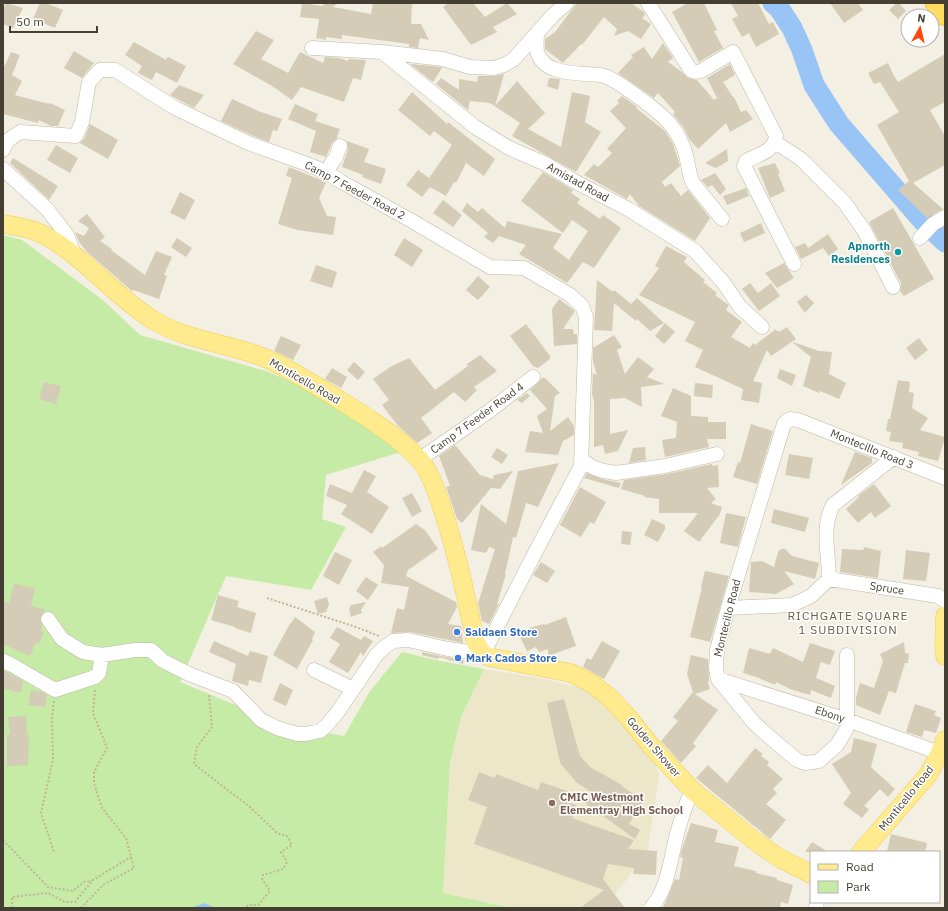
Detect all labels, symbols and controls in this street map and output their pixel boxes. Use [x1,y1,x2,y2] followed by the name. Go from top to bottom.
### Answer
[10,8,97,34] scale bar
[900,8,940,48] north arrow
[916,11,926,26] text: N
[16,14,44,29] text: 50 m
[302,158,408,222] street label: Camp 7 Feeder Road 2
[545,159,611,205] street label: Amistad Road
[831,239,890,266] place label: Apnorth Residences
[893,247,903,257] marker: Apnorth Residences
[267,355,343,407] street label: Monticello Road
[428,379,527,457] street label: Camp 7 Feeder Road 4
[828,426,916,472] street label: Montecillo Road 3
[711,578,743,658] street label: Montecillo Road
[869,578,905,598] street label: Spruce
[787,608,909,637] district label: RICHGATE SQUARE 1 SUBDIVISION
[465,625,538,639] place label: Saldaen Store
[452,627,462,637] marker: Saldaen Store
[466,651,557,665] place label: Mark Cados Store
[453,653,463,663] marker: Mark Cados Store
[813,703,847,726] street label: Ebony
[624,714,684,780] street label: Golden Shower
[876,763,936,833] street label: Monticello Road
[560,790,684,817] place label: CMIC Westmont Elementray High School
[547,798,557,808] marker: CMIC Westmont Elementray High School
[810,851,940,903] legend
[846,859,874,874] text: Road
[846,879,871,894] text: Park

